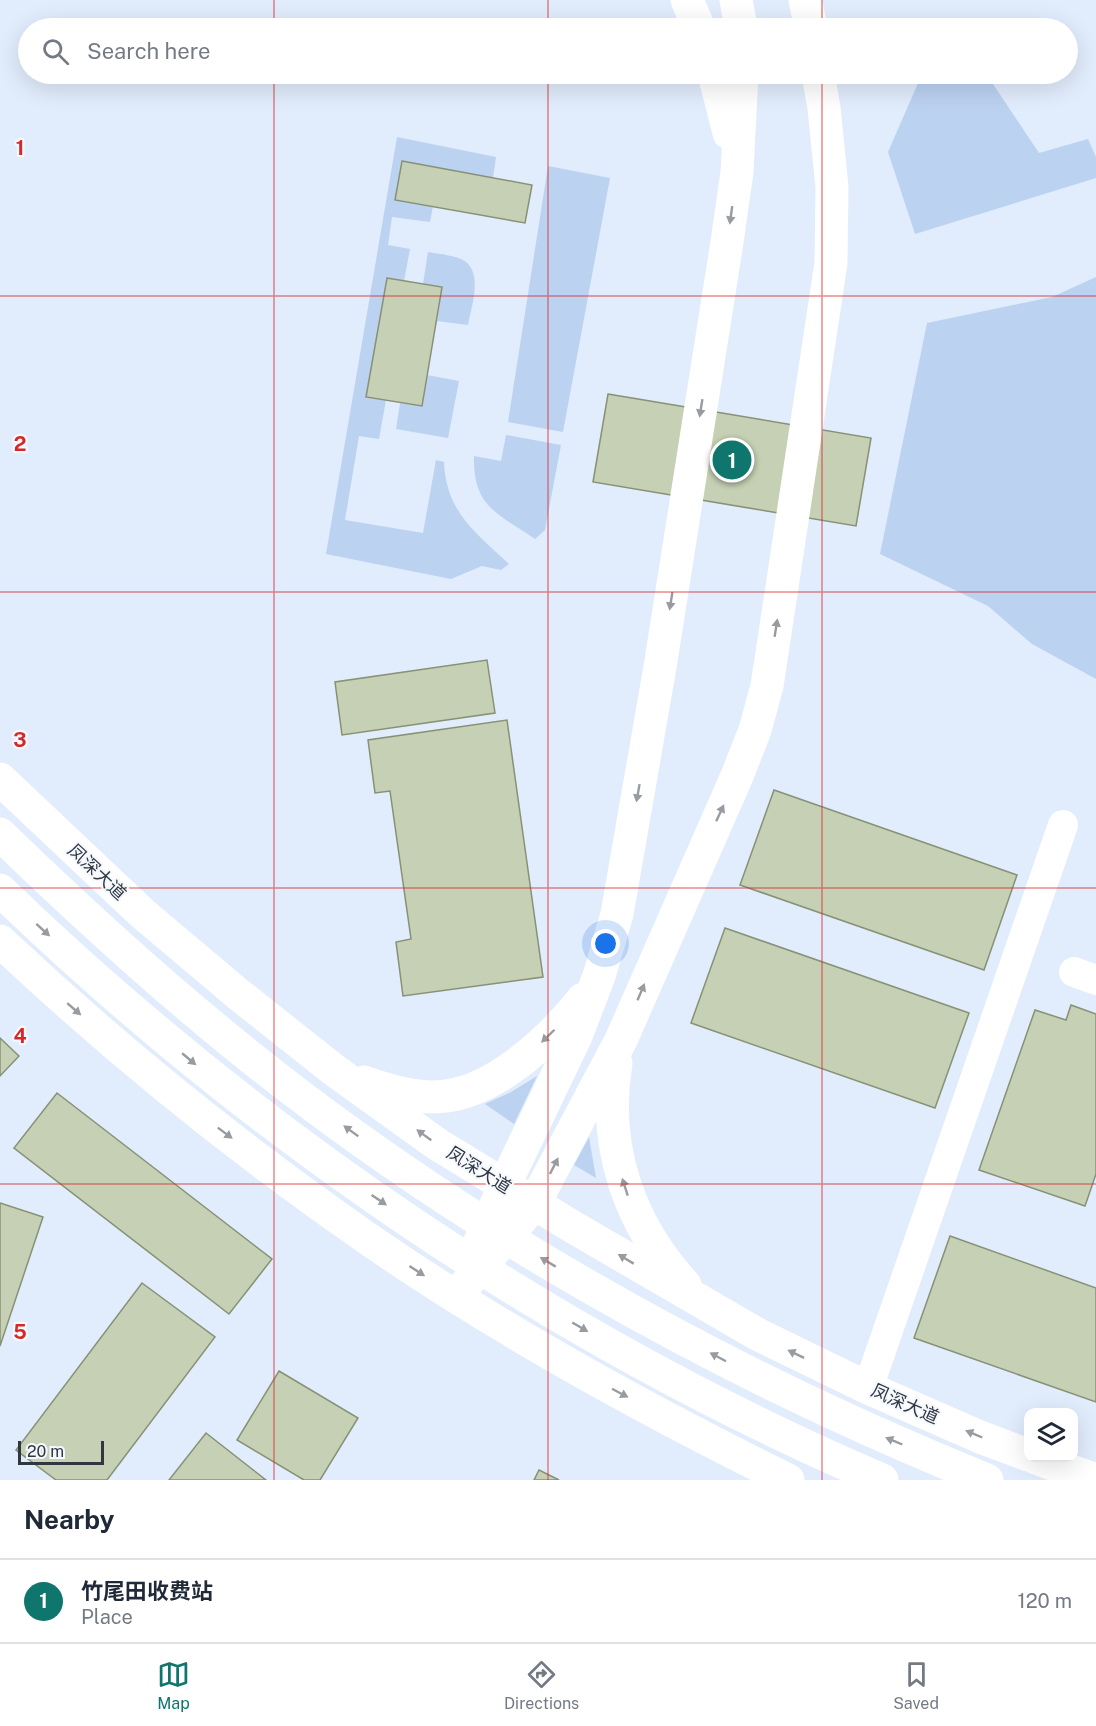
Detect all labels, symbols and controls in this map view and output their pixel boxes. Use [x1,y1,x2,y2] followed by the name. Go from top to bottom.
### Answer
[18,18,1078,84] search box
[39,35,72,68] icon: search
[87,38,211,64] text: Search here
[16,136,24,160] text: 1
[726,206,735,225] one-way arrow
[697,399,706,418] one-way arrow
[14,432,26,456] text: 2
[712,438,752,482] pin: 1
[666,591,675,610] one-way arrow
[772,618,781,637] one-way arrow
[13,728,27,752] text: 3
[634,784,643,803] one-way arrow
[715,804,725,822] one-way arrow
[64,839,131,904] street label: 凤深大道
[35,923,50,936] one-way arrow
[591,929,620,958] your location
[636,982,646,1000] one-way arrow
[66,1003,82,1016] one-way arrow
[13,1024,27,1048] text: 4
[541,1029,555,1043] one-way arrow
[181,1052,196,1065] one-way arrow
[217,1126,232,1138] one-way arrow
[343,1126,358,1138] one-way arrow
[416,1129,432,1141] one-way arrow
[443,1142,515,1198] street label: 凤深大道
[549,1157,559,1174] one-way arrow
[619,1178,629,1196] one-way arrow
[371,1194,387,1206] one-way arrow
[617,1254,634,1264] one-way arrow
[540,1256,556,1267] one-way arrow
[409,1265,425,1276] one-way arrow
[13,1320,27,1344] text: 5
[572,1321,588,1332] one-way arrow
[788,1349,805,1358] one-way arrow
[710,1352,727,1362] one-way arrow
[868,1379,942,1428] street label: 凤深大道
[612,1388,629,1398] one-way arrow
[1024,1408,1078,1462] map controls
[1024,1408,1078,1462] button: layers
[964,1429,982,1439] one-way arrow
[885,1436,903,1446] one-way arrow
[18,1438,104,1466] scale bar
[27,1442,64,1461] text: 20 m
[24,1504,114,1535] text: Nearby
[81,1578,213,1604] text: 竹尾田收费站
[39,1589,48,1613] text: 1
[1018,1589,1072,1613] text: 120 m
[81,1605,133,1629] text: Place
[157,1658,190,1713] tab: Map
[504,1658,579,1713] tab: Directions
[893,1658,939,1713] tab: Saved

